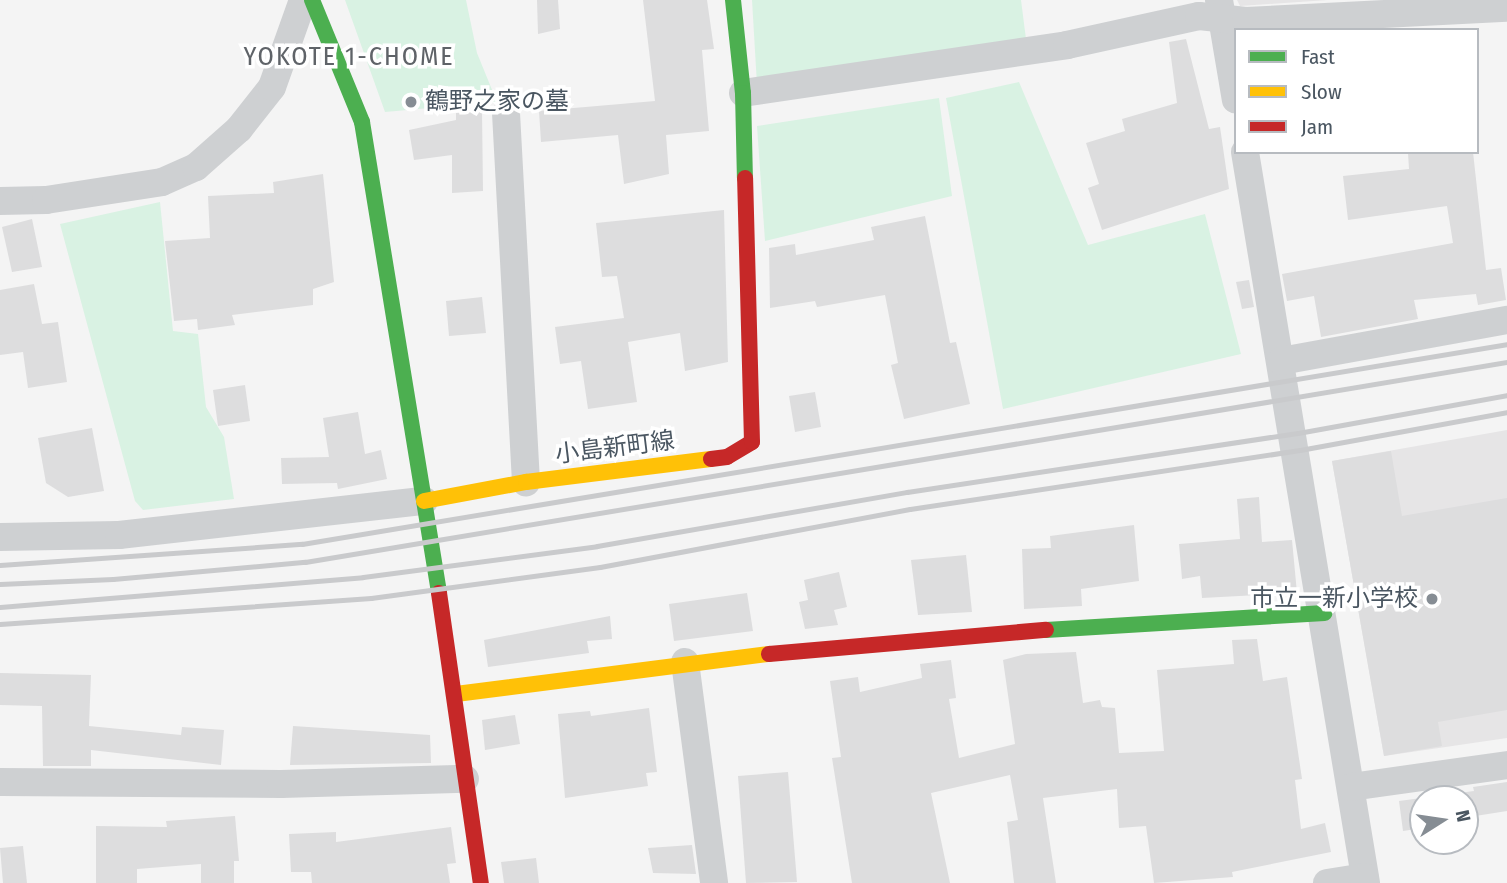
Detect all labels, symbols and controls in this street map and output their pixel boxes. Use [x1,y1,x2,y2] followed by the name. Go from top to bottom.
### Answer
[1234,28,1479,154] legend
[245,41,453,73] district label: YOKOTE 1-CHOME
[1301,44,1335,70] text: Fast
[1301,79,1342,105] text: Slow
[425,88,569,116] place label: 鶴野之家の墓
[403,94,419,110] marker: 鶴野之家の墓
[1301,114,1333,140] text: Jam
[554,426,676,470] street label: 小島新町線
[1250,585,1418,613] place label: 市立一新小学校
[1424,591,1440,607] marker: 市立一新小学校
[1409,785,1479,855] north arrow
[1451,808,1476,824] text: N

